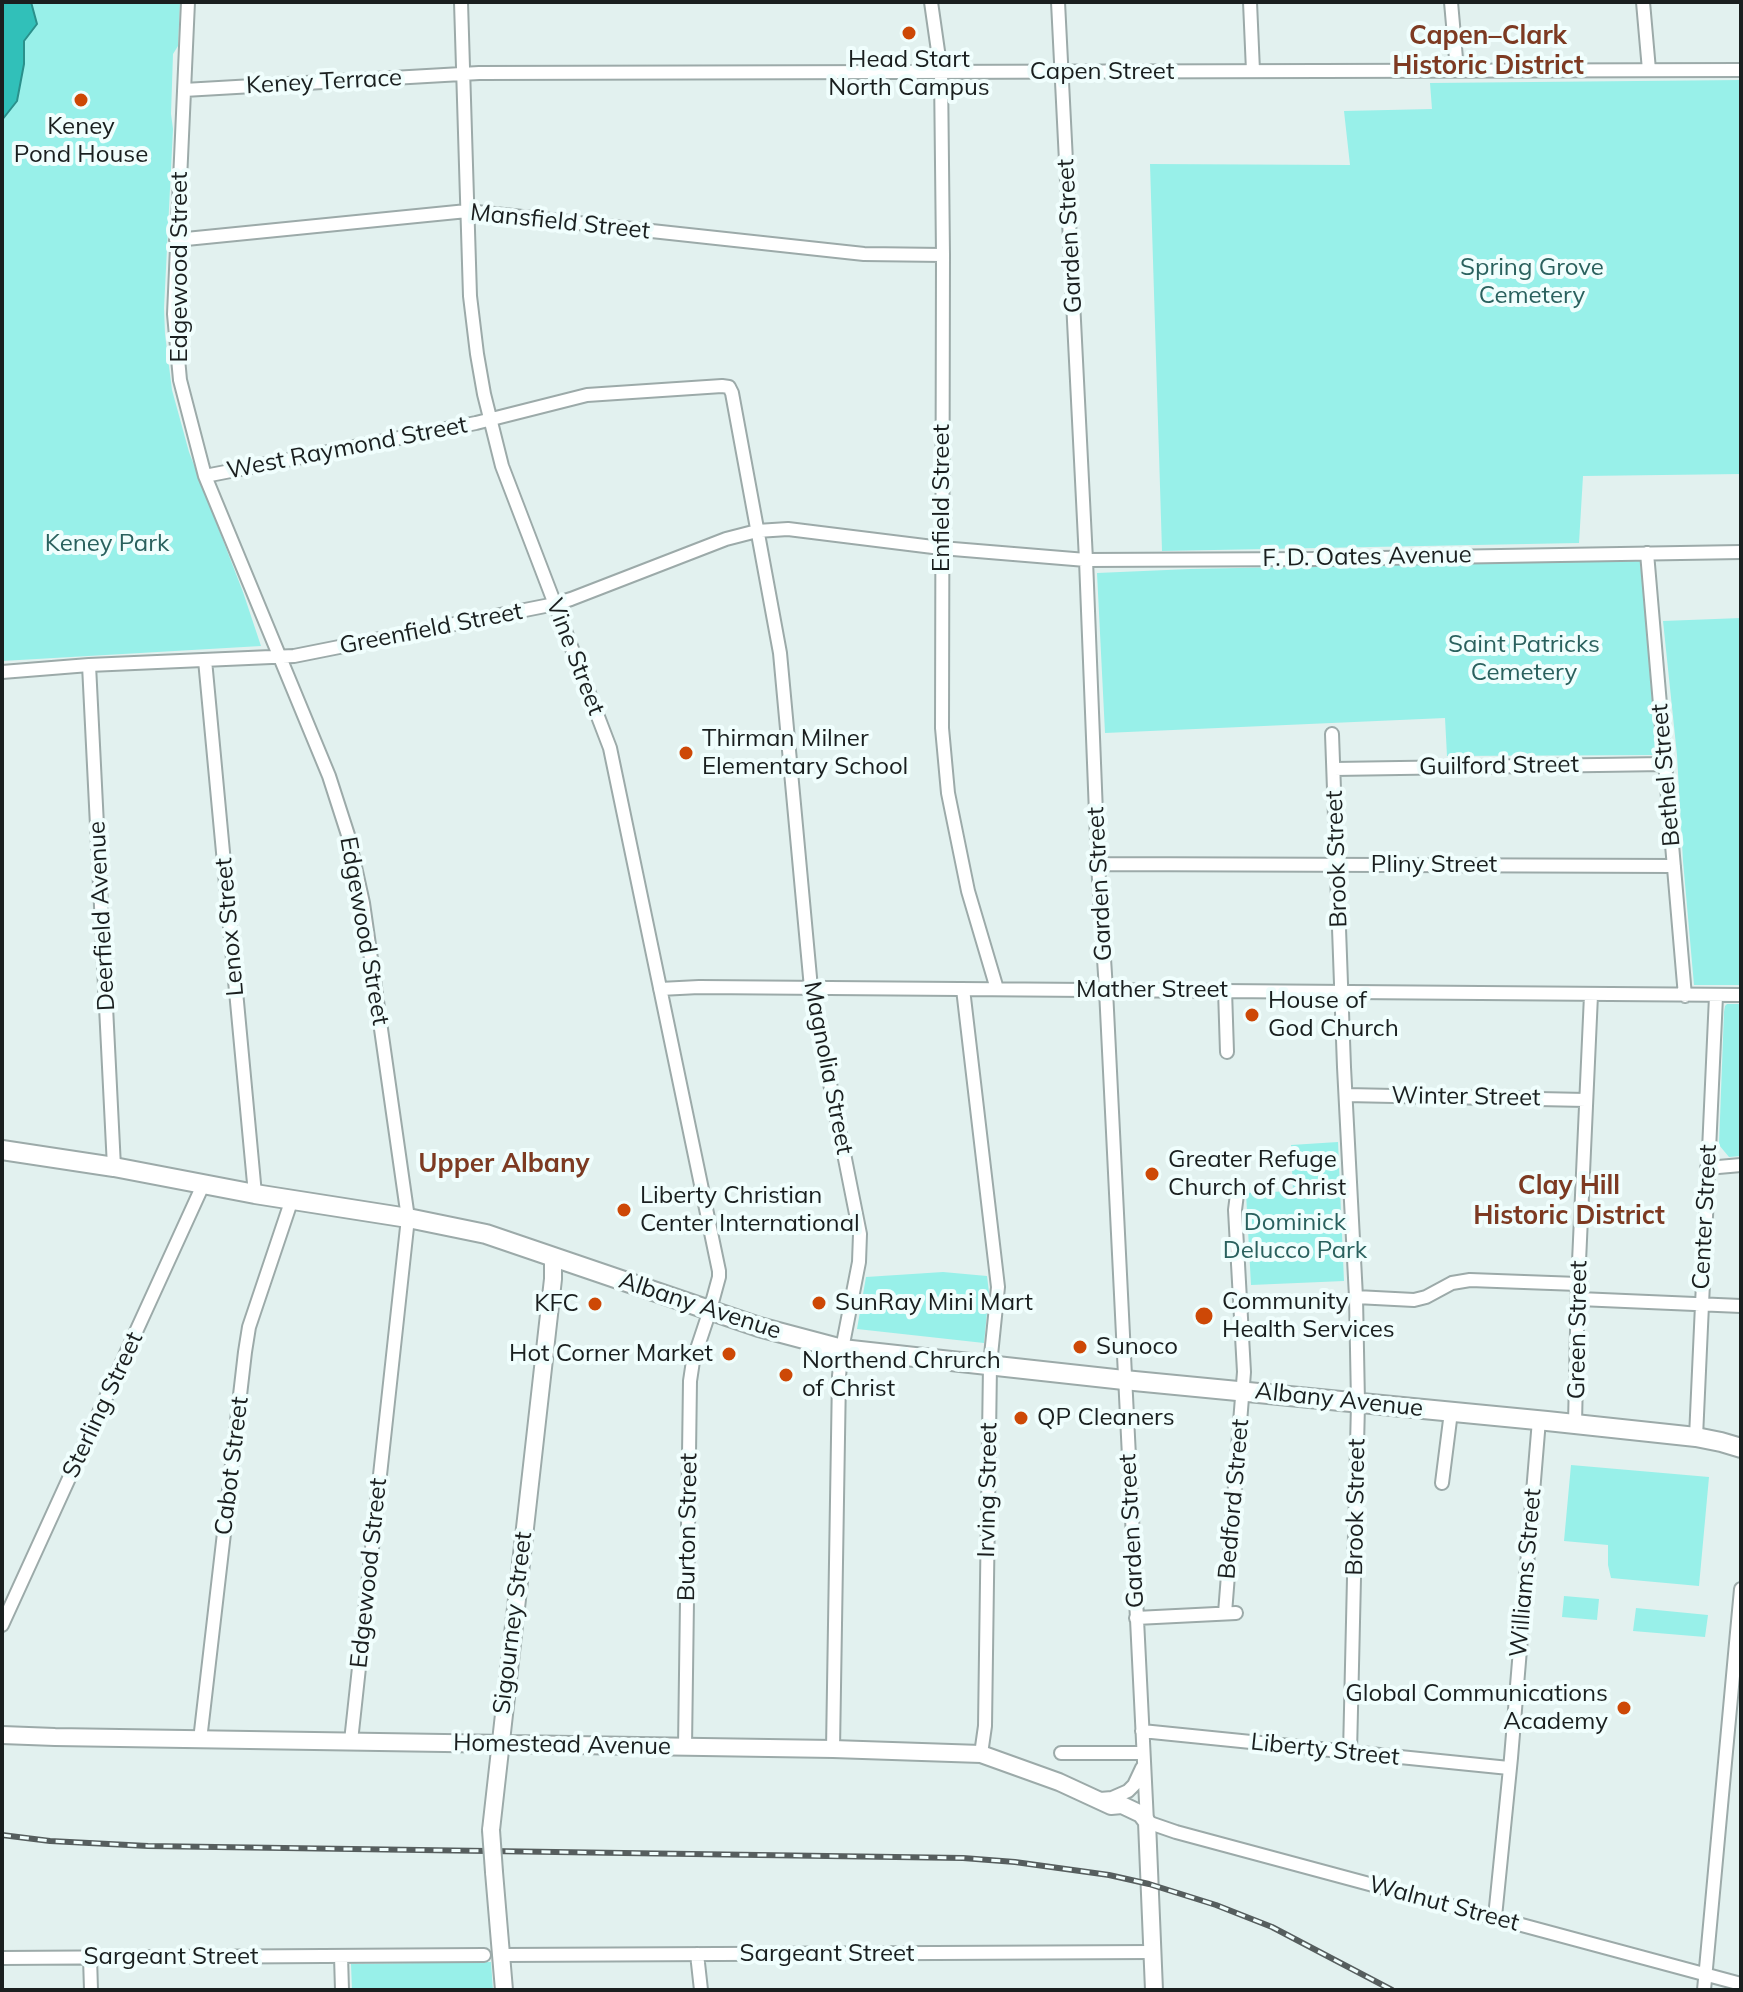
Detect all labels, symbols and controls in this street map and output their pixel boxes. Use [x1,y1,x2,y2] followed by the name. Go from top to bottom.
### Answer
[1392,20,1584,82] district label: Capen–Clark Historic District
[900,24,918,42] marker: Head Start North Campus
[828,46,990,102] place label: Head Start North Campus
[1030,58,1174,86] street label: Capen Street
[245,64,403,100] street label: Keney Terrace
[72,91,90,109] marker: Keney Pond House
[14,113,148,169] place label: Keney Pond House
[1052,158,1088,314] street label: Garden Street
[166,172,194,362] street label: Edgewood Street
[469,198,651,246] street label: Mansfield Street
[1460,254,1604,310] park label: Spring Grove Cemetery
[224,411,470,485] street label: West Raymond Street
[928,424,956,572] street label: Enfield Street
[45,530,169,558] park label: Keney Park
[1262,541,1472,573] street label: F. D. Oates Avenue
[540,595,610,719] street label: Vine Street
[337,597,525,661] street label: Greenfield Street
[1448,631,1600,687] park label: Saint Patricks Cemetery
[1645,702,1687,848] street label: Bethel Street
[702,725,908,781] place label: Thirman Milner Elementary School
[677,744,695,762] marker: Thirman Milner Elementary School
[1419,750,1579,782] street label: Guilford Street
[1320,790,1354,928] street label: Brook Street
[1082,806,1118,962] street label: Garden Street
[83,820,121,1012] street label: Deerfield Avenue
[333,834,395,1028] street label: Edgewood Street
[1371,851,1497,879] street label: Pliny Street
[210,857,250,997] street label: Lenox Street
[1076,976,1228,1004] street label: Mather Street
[797,979,859,1157] street label: Magnolia Street
[1268,987,1399,1043] place label: House of God Church
[1243,1006,1261,1024] marker: House of God Church
[1391,1081,1541,1113] street label: Winter Street
[1687,1144,1723,1290] street label: Center Street
[1168,1146,1346,1202] place label: Greater Refuge Church of Christ
[418,1148,590,1180] district label: Upper Albany
[1143,1165,1161,1183] marker: Greater Refuge Church of Christ
[1473,1170,1665,1232] district label: Clay Hill Historic District
[640,1182,860,1238] place label: Liberty Christian Center International
[615,1201,633,1219] marker: Liberty Christian Center International
[1223,1209,1367,1265] park label: Dominick Delucco Park
[1562,1260,1594,1400] street label: Green Street
[615,1266,785,1346] street label: Albany Avenue
[1222,1288,1395,1344] place label: Community Health Services
[835,1289,1033,1317] place label: SunRay Mini Mart
[534,1290,579,1318] place label: KFC
[810,1294,828,1312] marker: SunRay Mini Mart
[586,1295,604,1313] marker: KFC
[1193,1305,1215,1327] marker: Community Health Services
[57,1328,149,1482] street label: Sterling Street
[1096,1333,1178,1361] place label: Sunoco
[1071,1338,1089,1356] marker: Sunoco
[509,1340,713,1368] place label: Hot Corner Market
[720,1345,738,1363] marker: Hot Corner Market
[802,1347,1001,1403] place label: Northend Chrurch of Christ
[777,1366,795,1384] marker: Northend Chrurch of Christ
[1254,1377,1424,1423] street label: Albany Avenue
[209,1395,255,1537] street label: Cabot Street
[1037,1404,1175,1432] place label: QP Cleaners
[1012,1409,1030,1427] marker: QP Cleaners
[1213,1418,1255,1580] street label: Bedford Street
[972,1422,1004,1558] street label: Irving Street
[1340,1438,1372,1576] street label: Brook Street
[672,1453,704,1601] street label: Burton Street
[1114,1453,1150,1609] street label: Garden Street
[345,1477,393,1669] street label: Edgewood Street
[1504,1487,1548,1659] street label: Williams Street
[488,1530,538,1716] street label: Sigourney Street
[1345,1680,1608,1736] place label: Global Communications Academy
[1615,1699,1633,1717] marker: Global Communications Academy
[1249,1728,1401,1772] street label: Liberty Street
[453,1729,671,1761] street label: Homestead Avenue
[1366,1870,1522,1938] street label: Walnut Street
[740,1940,914,1968] street label: Sargeant Street
[84,1943,258,1971] street label: Sargeant Street

